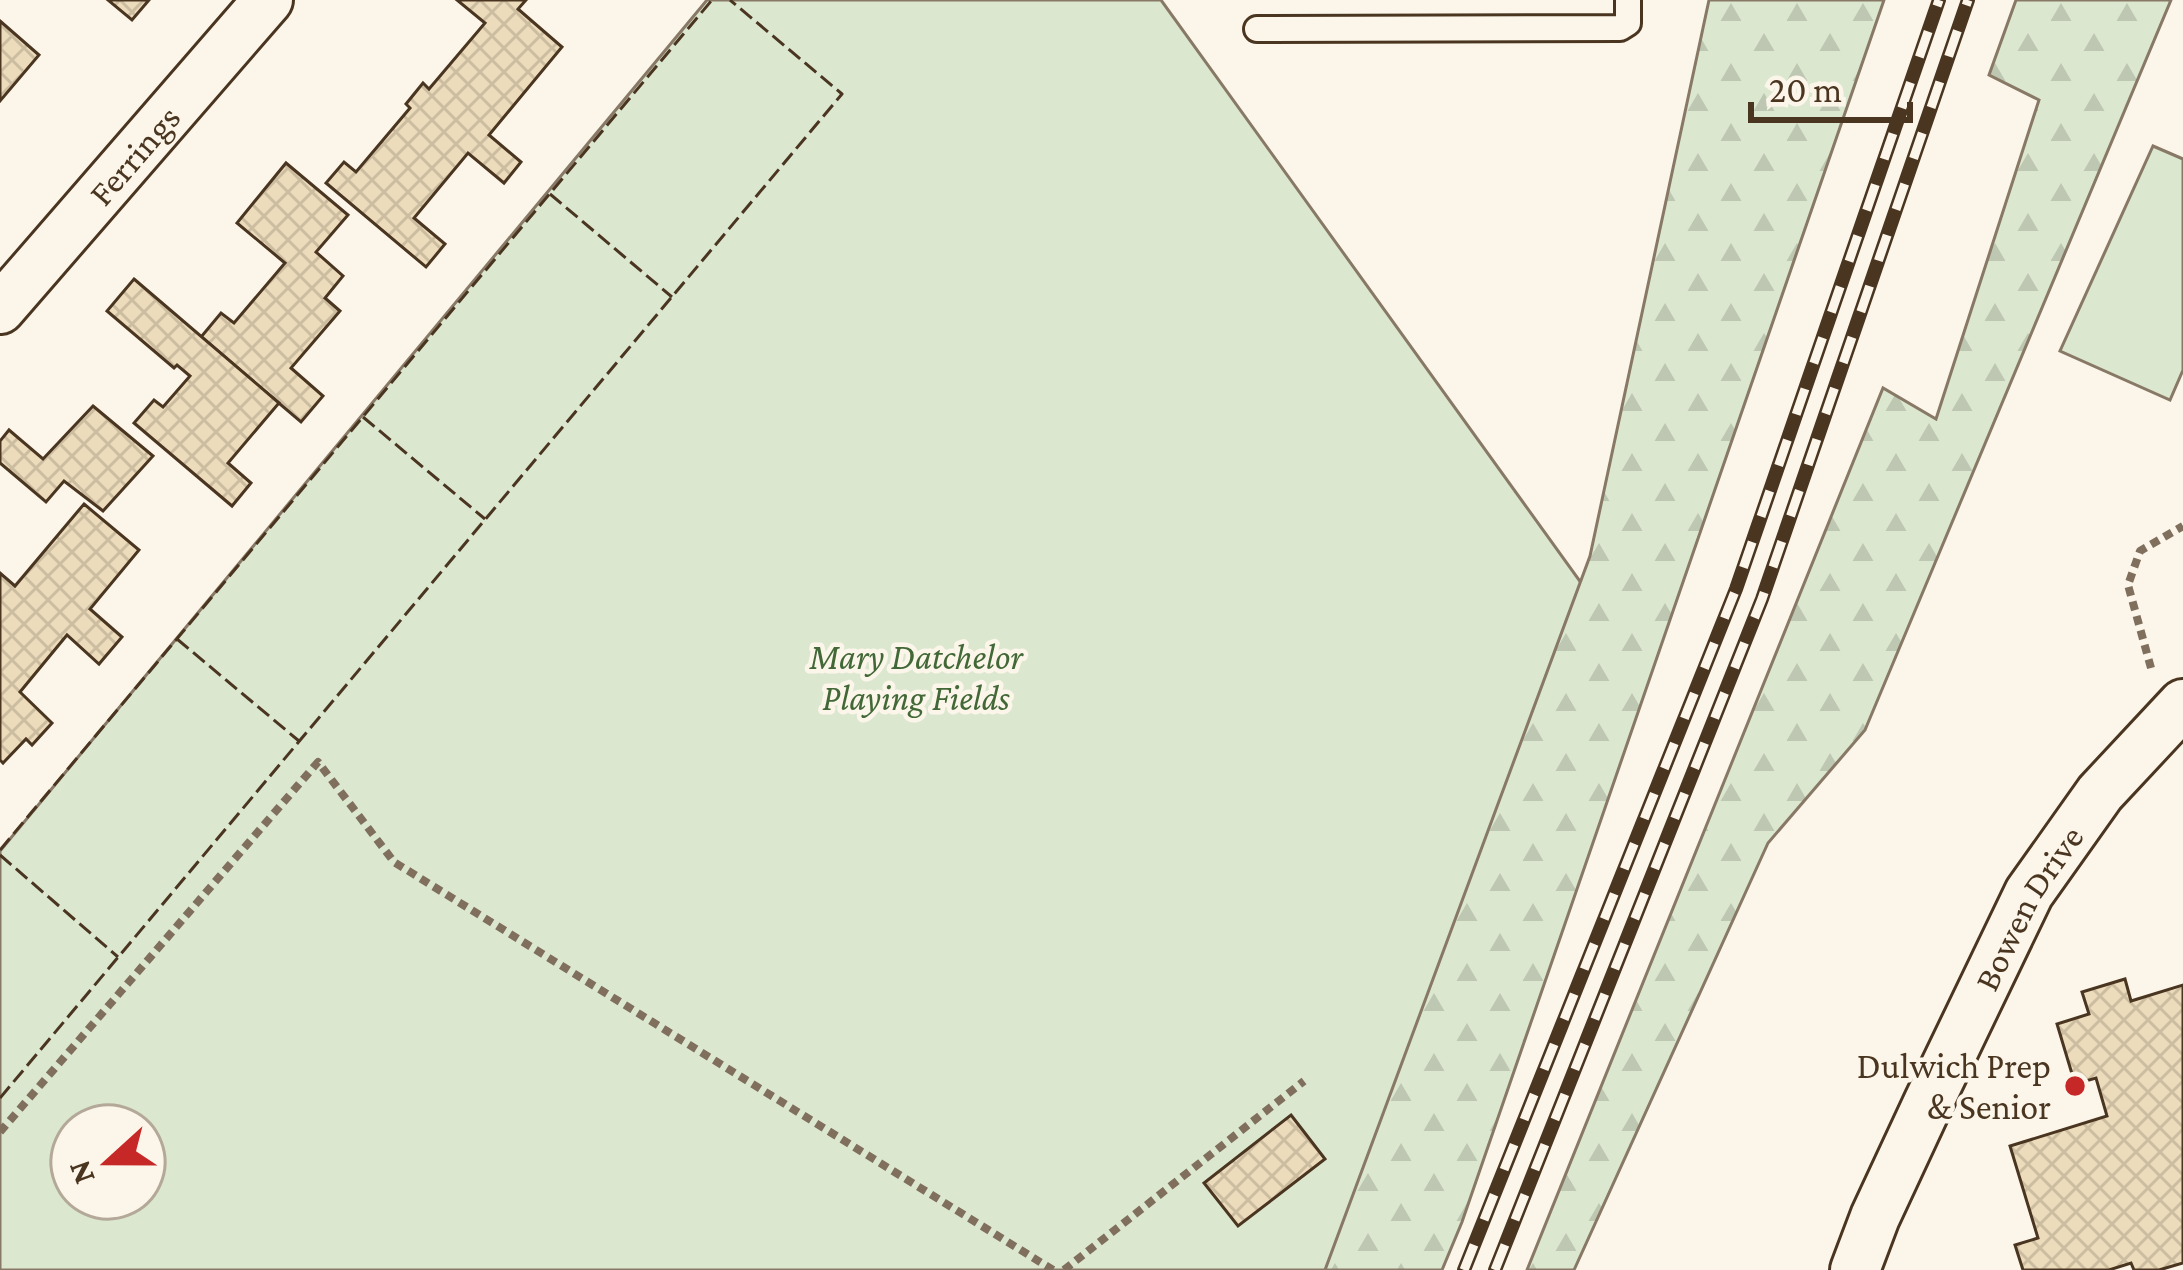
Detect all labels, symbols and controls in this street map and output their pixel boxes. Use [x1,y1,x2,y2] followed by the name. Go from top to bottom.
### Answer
[1751,48,1910,122] scale bar
[1769,70,1842,110] text: 20 m
[80,98,188,213] street label: Ferrings
[808,637,1024,718] park label: Mary Datchelor Playing Fields
[1966,818,2092,997] street label: Bowen Drive
[1857,1046,2051,1127] place label: Dulwich Prep & Senior
[2062,1073,2088,1099] marker: Dulwich Prep & Senior
[48,1102,168,1222] north arrow
[59,1155,102,1190] text: N

